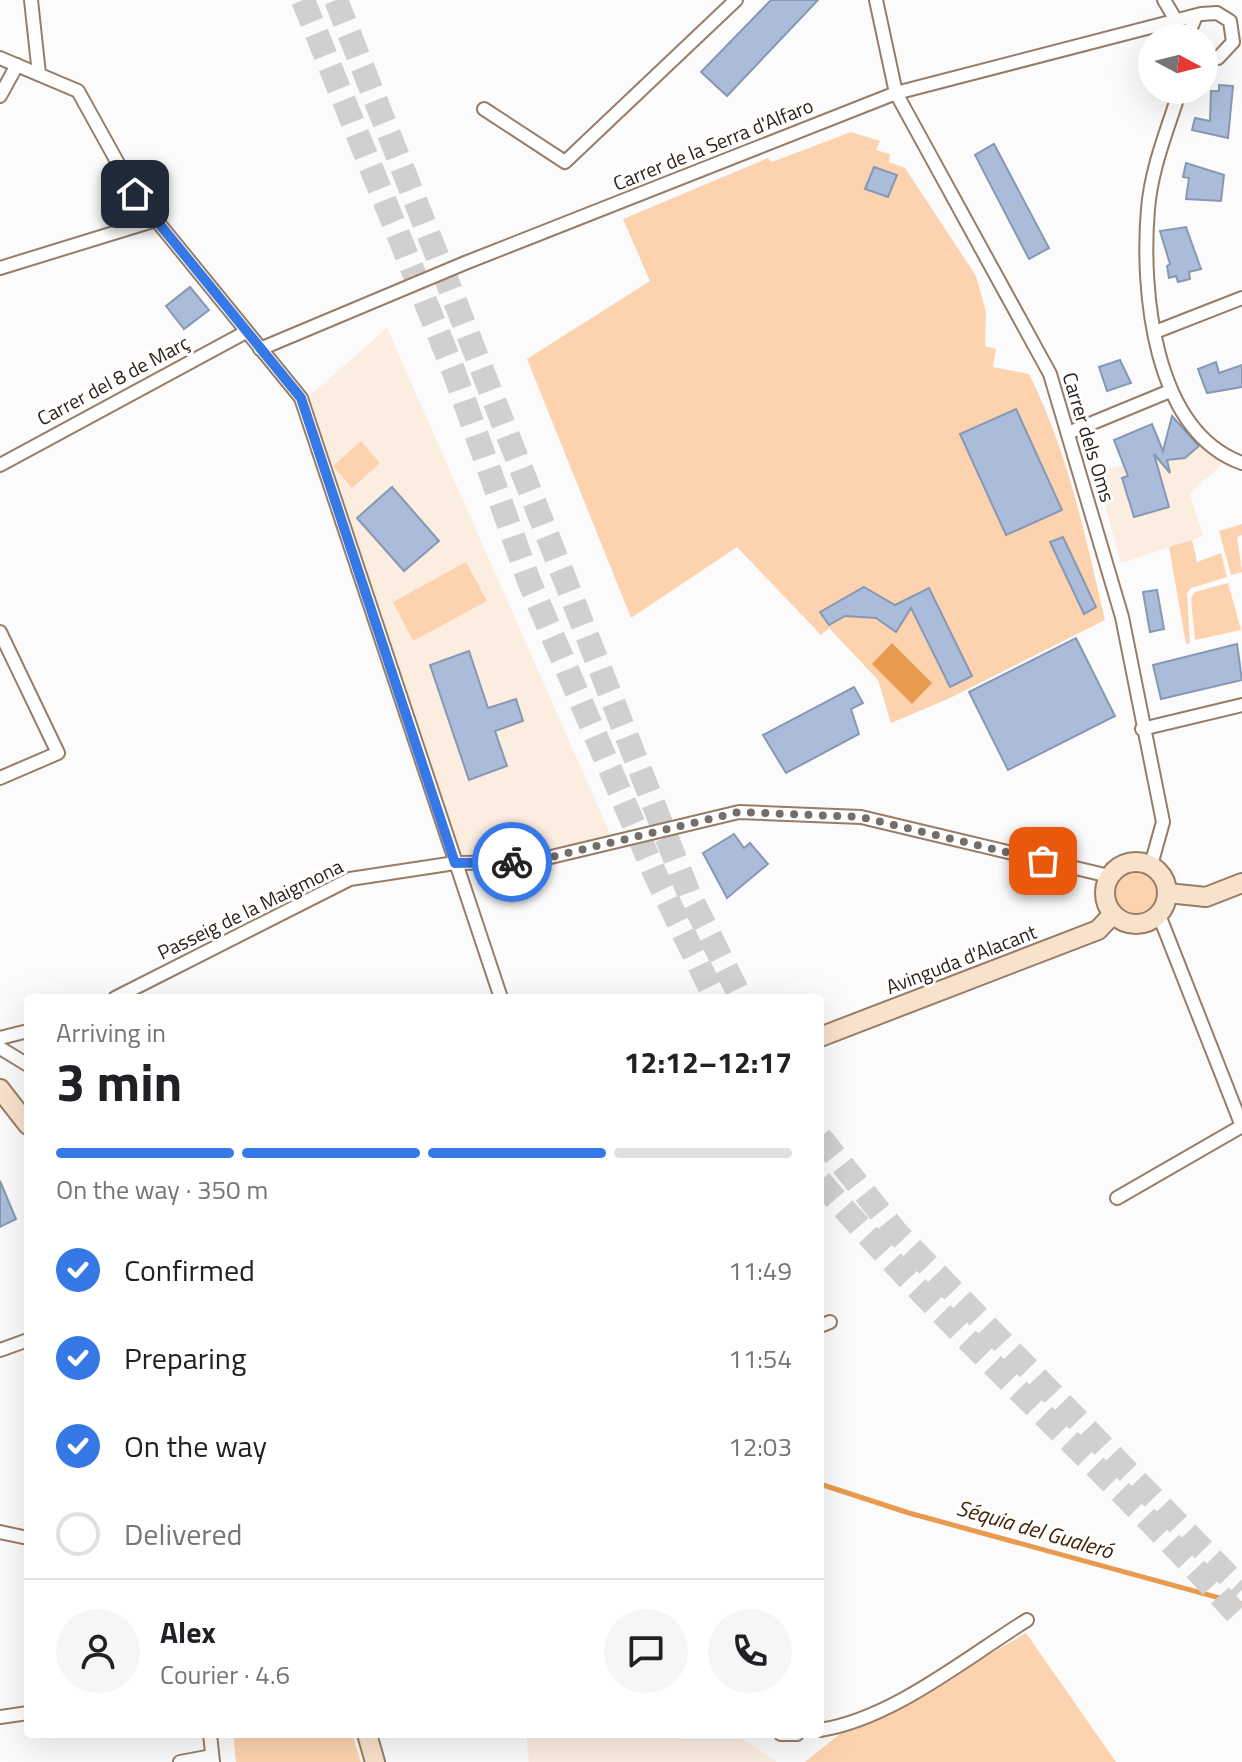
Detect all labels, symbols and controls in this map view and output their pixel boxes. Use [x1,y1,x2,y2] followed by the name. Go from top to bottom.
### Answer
[1138,24,1218,104] north arrow
[1138,24,1218,104] map controls
[608,90,818,198] street label: Carrer de la Serra d'Alfaro
[101,160,169,228] pin
[113,172,157,216] icon: home
[31,327,195,433] street label: Carrer del 8 de Març
[1055,368,1123,506] street label: Carrer dels Oms
[472,822,552,902] courier
[1009,827,1077,895] pin
[1021,839,1065,883] icon: bag
[490,840,534,884] icon: bike
[152,851,348,967] street label: Passeig de la Maigmona
[881,916,1041,1002] street label: Avinguda d'Alacant
[56,1013,166,1052] text: Arriving in
[624,1039,792,1085] text: 12:12–12:17
[56,1042,182,1121] text: 3 min
[56,1170,268,1209] text: On the way · 350 m
[124,1247,255,1293] text: Confirmed
[56,1248,100,1292] icon: check
[728,1251,792,1290] text: 11:49
[124,1335,246,1381] text: Preparing
[56,1336,100,1380] icon: check
[728,1339,792,1378] text: 11:54
[124,1423,267,1469] text: On the way
[56,1424,100,1468] icon: check
[728,1427,792,1466] text: 12:03
[953,1490,1118,1568] water label: Séquia del Gualeró
[124,1511,242,1557] text: Delivered
[56,1609,140,1693] button: person
[160,1609,216,1655] text: Alex
[604,1609,688,1693] button: chat
[708,1609,792,1693] button: phone
[160,1655,290,1694] text: Courier · 4.6

